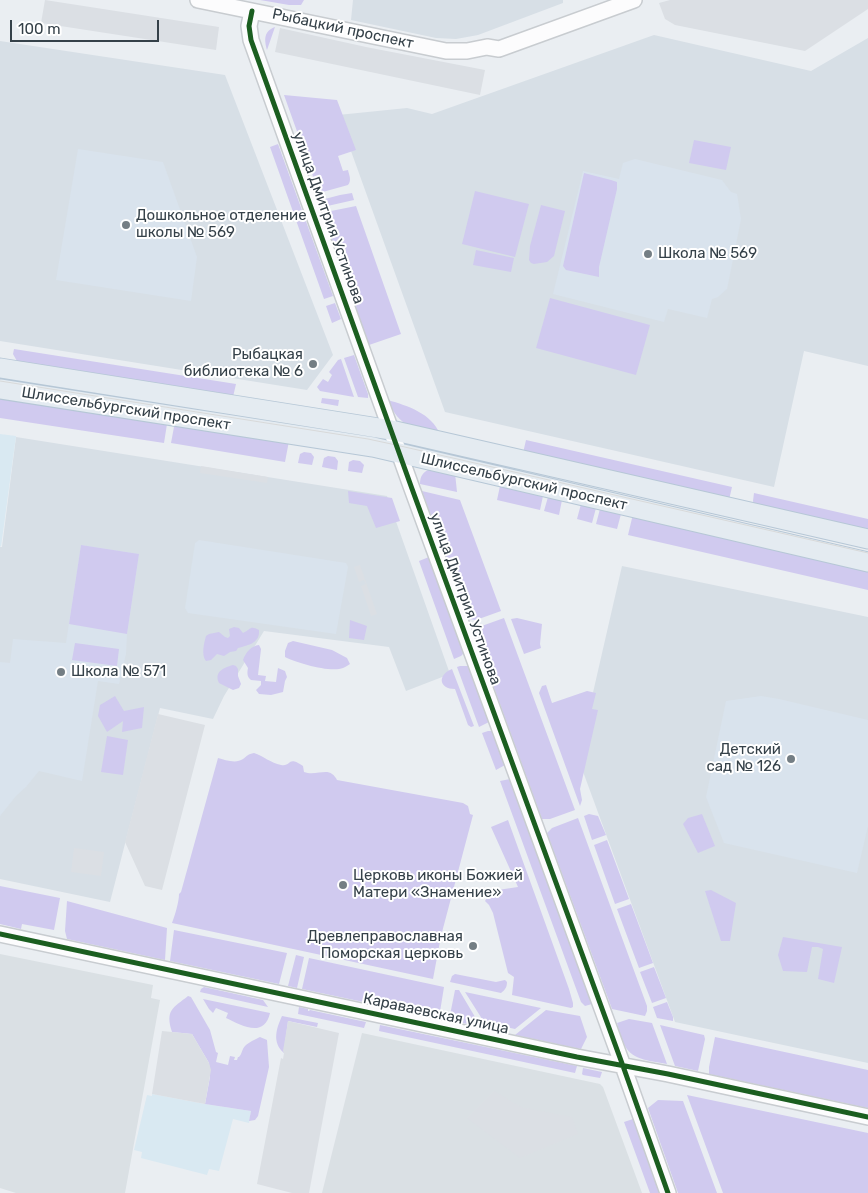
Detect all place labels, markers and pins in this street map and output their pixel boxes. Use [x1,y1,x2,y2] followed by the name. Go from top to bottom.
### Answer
[136,207,307,242] place label: Дошкольное отделение школы № 569
[120,219,132,231] marker: Дошкольное отделение школы № 569
[658,245,757,263] place label: Школа № 569
[642,248,654,260] marker: Школа № 569
[184,346,303,381] place label: Рыбацкая библиотека № 6
[307,358,319,370] marker: Рыбацкая библиотека № 6
[71,663,166,681] place label: Школа № 571
[55,666,67,678] marker: Школа № 571
[706,741,781,776] place label: Детский сад № 126
[785,753,797,765] marker: Детский сад № 126
[353,867,523,902] place label: Церковь иконы Божией Матери «Знамение»
[337,879,349,891] marker: Церковь иконы Божией Матери «Знамение»
[307,928,463,963] place label: Древлеправославная Поморская церковь
[467,940,479,952] marker: Древлеправославная Поморская церковь

